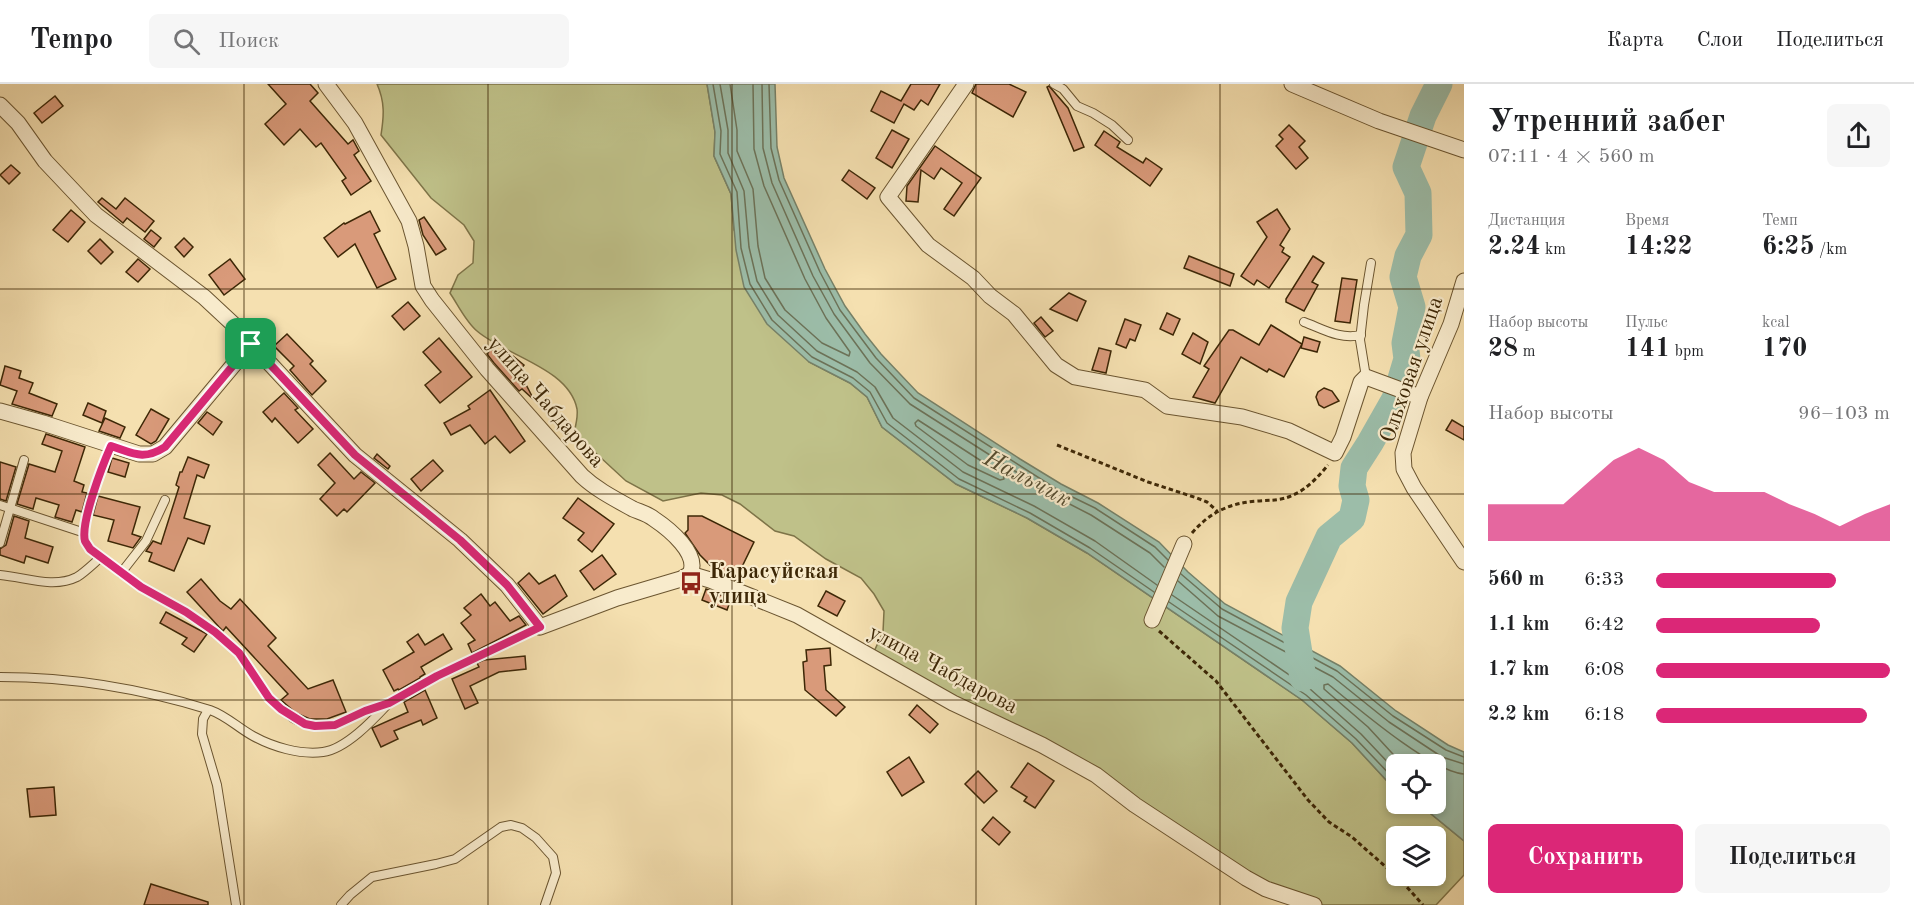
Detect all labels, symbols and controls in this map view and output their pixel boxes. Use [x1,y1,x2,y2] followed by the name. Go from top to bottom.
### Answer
[149,14,569,68] search box
[170,25,203,58] icon: search
[30,27,113,55] text: Tempo
[218,30,279,52] text: Поиск
[1607,30,1664,51] text: Карта
[1697,30,1743,51] text: Слои
[1776,30,1884,51] text: Поделиться
[1827,104,1890,167] button: share
[1488,106,1725,139] text: Утренний забег
[1488,147,1655,167] text: 07:11 · 4 × 560 m
[1488,213,1565,229] text: Дистанция
[1625,213,1669,229] text: Время
[1762,213,1798,229] text: Темп
[1488,234,1541,260] text: 2.24
[1625,234,1693,260] text: 14:22
[1762,234,1815,260] text: 6:25
[1541,242,1566,258] text: km
[1815,242,1847,258] text: /km
[1377,294,1447,446] street label: Ольховая улица
[1488,315,1588,331] text: Набор высоты
[1625,315,1668,331] text: Пульс
[1762,315,1790,331] text: kcal
[225,318,276,369] pin
[234,327,267,360] icon: arrive
[483,333,608,472] street label: улица Чабдарова
[1488,336,1518,362] text: 28
[1625,336,1670,362] text: 141
[1762,336,1807,362] text: 170
[1518,344,1535,360] text: m
[1670,344,1704,360] text: bpm
[1488,404,1614,424] text: Набор высоты
[1798,404,1890,424] text: 96–103 m
[978,446,1075,513] water label: Нальчик
[709,561,839,608] place label: Карасуйская улица
[678,570,704,596] bus stop icon: Карасуйская улица
[1488,570,1544,590] text: 560 m
[1584,570,1624,590] text: 6:33
[1488,615,1550,635] text: 1.1 km
[1584,615,1624,635] text: 6:42
[865,621,1021,718] street label: улица Чабдарова
[1488,660,1550,680] text: 1.7 km
[1584,660,1624,680] text: 6:08
[1488,705,1550,725] text: 2.2 km
[1584,705,1624,725] text: 6:18
[1386,754,1446,886] map controls
[1386,754,1446,814] button: locate
[1488,824,1683,893] button: Сохранить
[1695,824,1890,893] button: Поделиться
[1386,826,1446,886] button: layers

